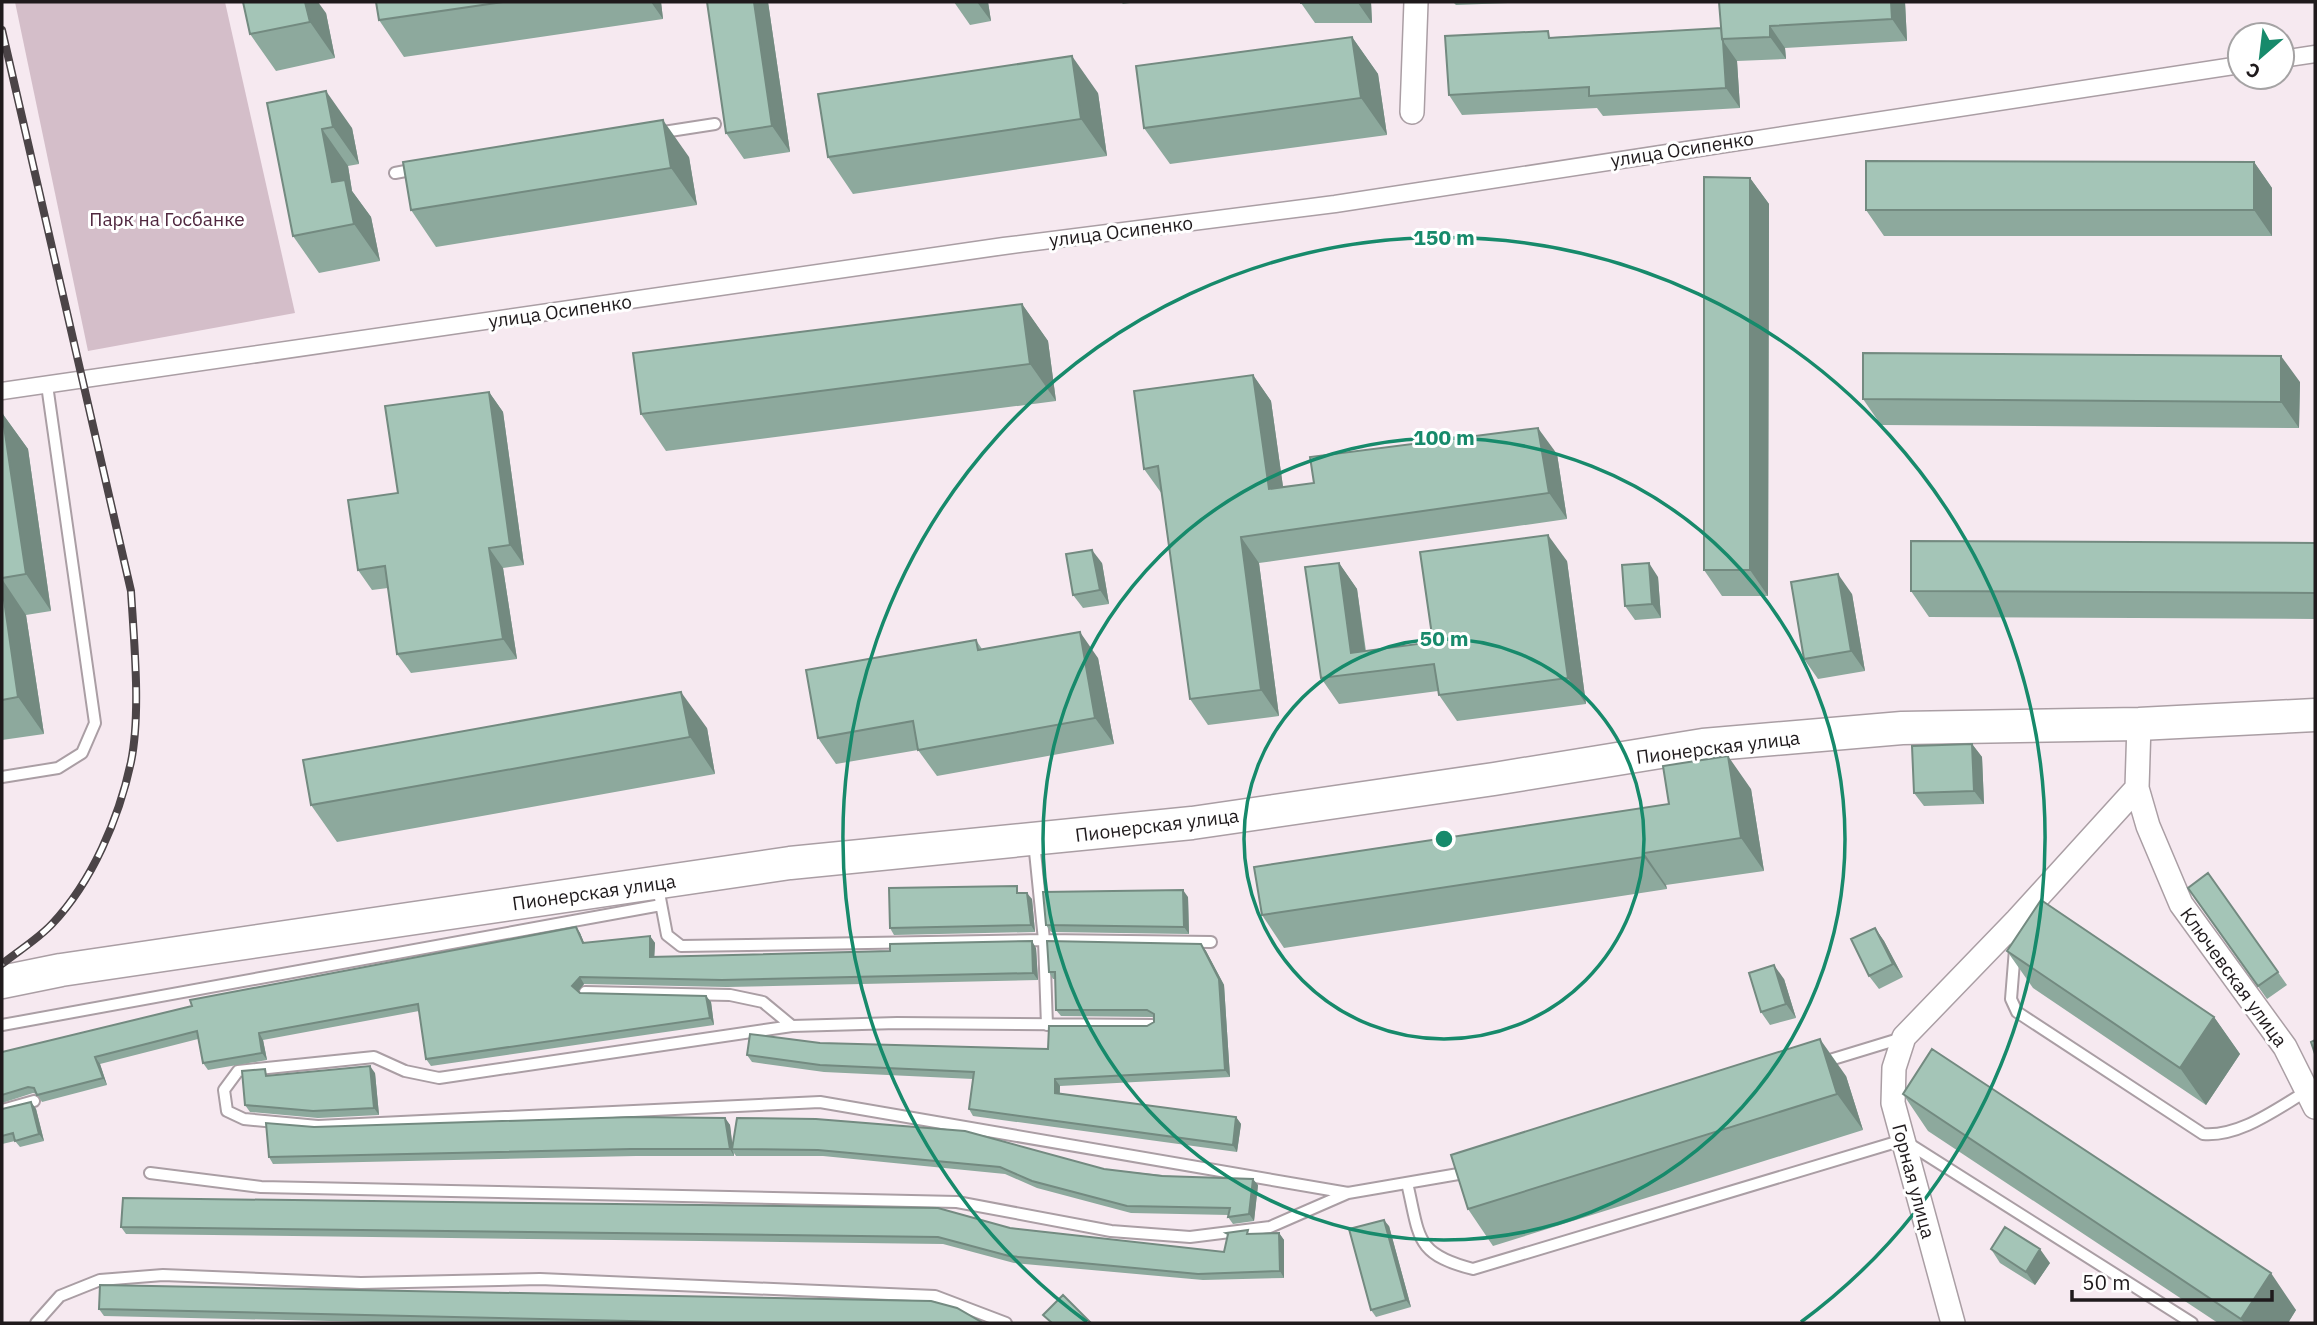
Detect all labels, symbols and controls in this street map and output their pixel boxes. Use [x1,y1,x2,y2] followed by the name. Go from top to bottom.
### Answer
[2226,21,2296,91] north arrow
[2242,58,2264,85] text: С
[1609,126,1755,172] street label: улица Осипенко
[89,207,245,231] park label: Парк на Госбанке
[1048,210,1194,252] street label: улица Осипенко
[1413,223,1475,251] text: 150 m
[487,289,633,333] street label: улица Осипенко
[1413,423,1475,451] text: 100 m
[1420,624,1468,652] text: 50 m
[1635,725,1801,769] street label: Пионерская улица
[1074,803,1240,847] street label: Пионерская улица
[1432,827,1456,851] centre of rings
[511,869,677,915] street label: Пионерская улица
[2175,902,2293,1052] street label: Ключевская улица
[1887,1121,1941,1241] street label: Горная улица
[2072,1258,2272,1302] scale bar
[2082,1268,2131,1296] text: 50 m

